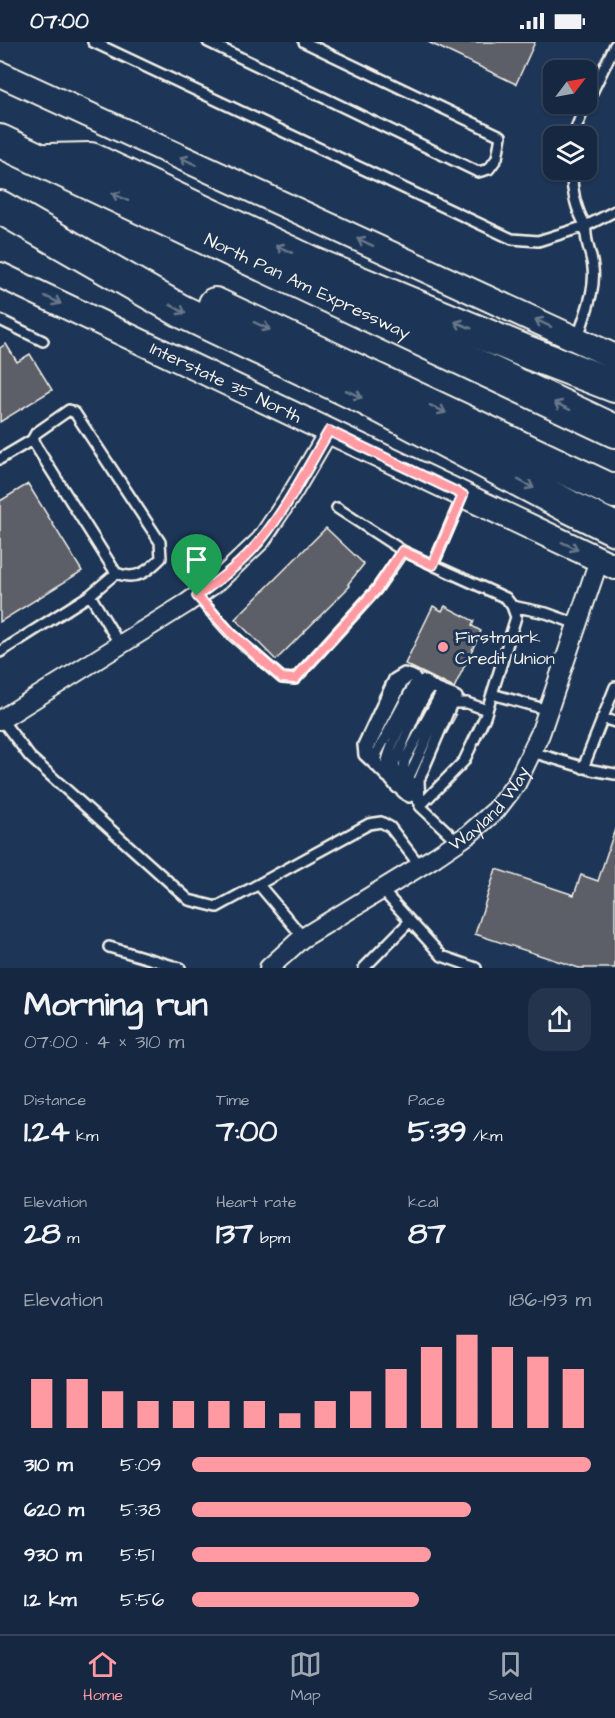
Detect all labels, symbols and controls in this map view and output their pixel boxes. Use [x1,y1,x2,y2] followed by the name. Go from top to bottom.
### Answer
[30,6,89,37] text: 07:00
[543,60,597,114] north arrow
[543,60,597,180] map controls
[543,126,597,180] button: layers
[180,154,198,166] one-way arrow
[111,191,129,203] one-way arrow
[200,227,414,347] street label: North Pan Am Expressway
[357,236,375,248] one-way arrow
[275,243,293,255] one-way arrow
[43,294,61,306] one-way arrow
[169,303,186,315] one-way arrow
[534,317,552,329] one-way arrow
[454,319,473,330] one-way arrow
[252,320,270,332] one-way arrow
[146,336,306,429] street label: Interstate 35 North
[344,388,362,400] one-way arrow
[554,399,572,411] one-way arrow
[429,403,447,415] one-way arrow
[517,479,535,491] one-way arrow
[171,534,222,596] pin
[561,540,579,552] one-way arrow
[180,543,213,576] icon: arrive
[455,625,555,671] place label: Firstmark Credit Union
[436,640,450,654] marker: Firstmark Credit Union
[444,762,537,857] street label: Wayland Way
[24,982,208,1028] text: Morning run
[528,988,591,1051] button: share
[24,1028,184,1056] text: 07:00 · 4 × 310 m
[24,1089,86,1111] text: Distance
[216,1089,250,1111] text: Time
[408,1089,445,1111] text: Pace
[24,1111,70,1153] text: 1.24
[216,1111,277,1153] text: 7:00
[408,1111,467,1153] text: 5:39
[70,1125,98,1147] text: km
[467,1125,503,1147] text: /km
[24,1191,87,1213] text: Elevation
[216,1191,296,1213] text: Heart rate
[408,1191,439,1213] text: kcal
[24,1213,61,1255] text: 28
[216,1213,254,1255] text: 137
[408,1213,446,1255] text: 87
[61,1227,79,1249] text: m
[254,1227,290,1249] text: bpm
[24,1286,103,1314] text: Elevation
[509,1286,591,1314] text: 186–193 m
[24,1451,73,1479] text: 310 m
[120,1451,162,1479] text: 5:09
[24,1496,84,1524] text: 620 m
[120,1496,161,1524] text: 5:38
[24,1541,82,1569] text: 930 m
[120,1541,154,1569] text: 5:51
[24,1586,77,1614] text: 1.2 km
[120,1586,164,1614] text: 5:56
[83,1648,123,1706] tab: Home
[289,1648,322,1706] tab: Map
[488,1648,532,1706] tab: Saved

